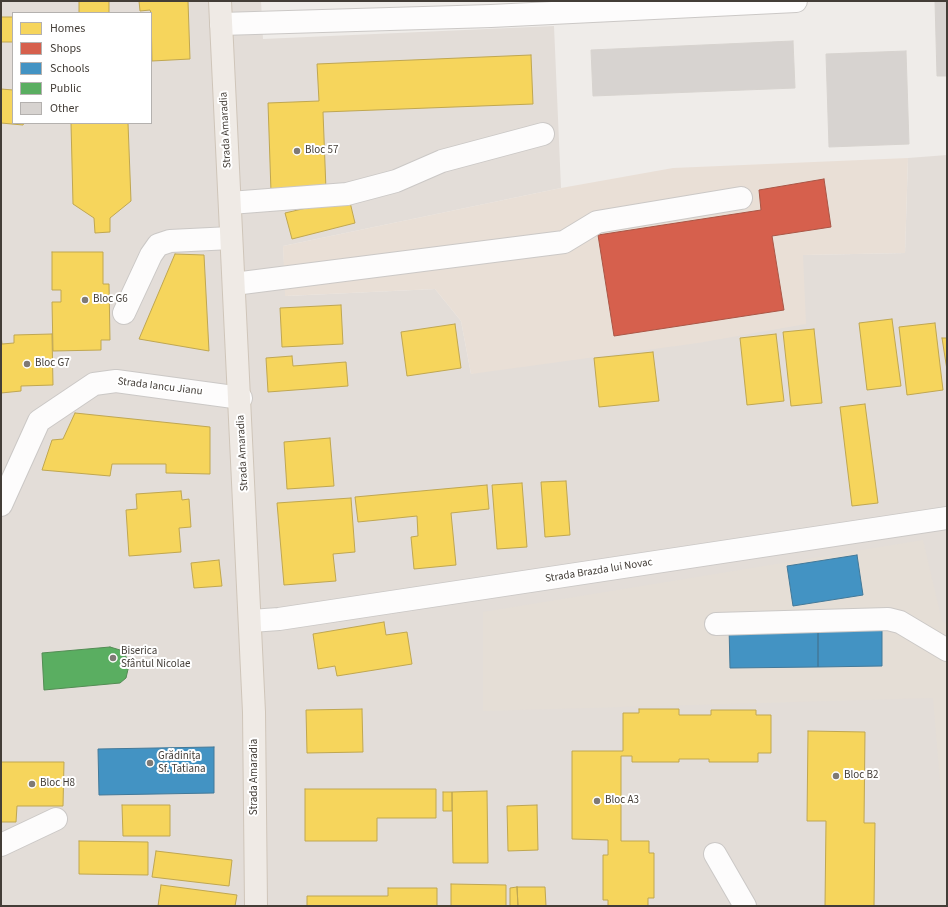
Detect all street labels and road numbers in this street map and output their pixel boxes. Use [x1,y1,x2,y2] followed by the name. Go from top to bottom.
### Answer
[217,92,235,168] street label: Strada Amaradia
[117,375,203,399] street label: Strada Iancu Jianu
[234,415,252,491] street label: Strada Amaradia
[544,556,654,586] street label: Strada Brazda lui Novac
[248,739,262,815] street label: Strada Amaradia

